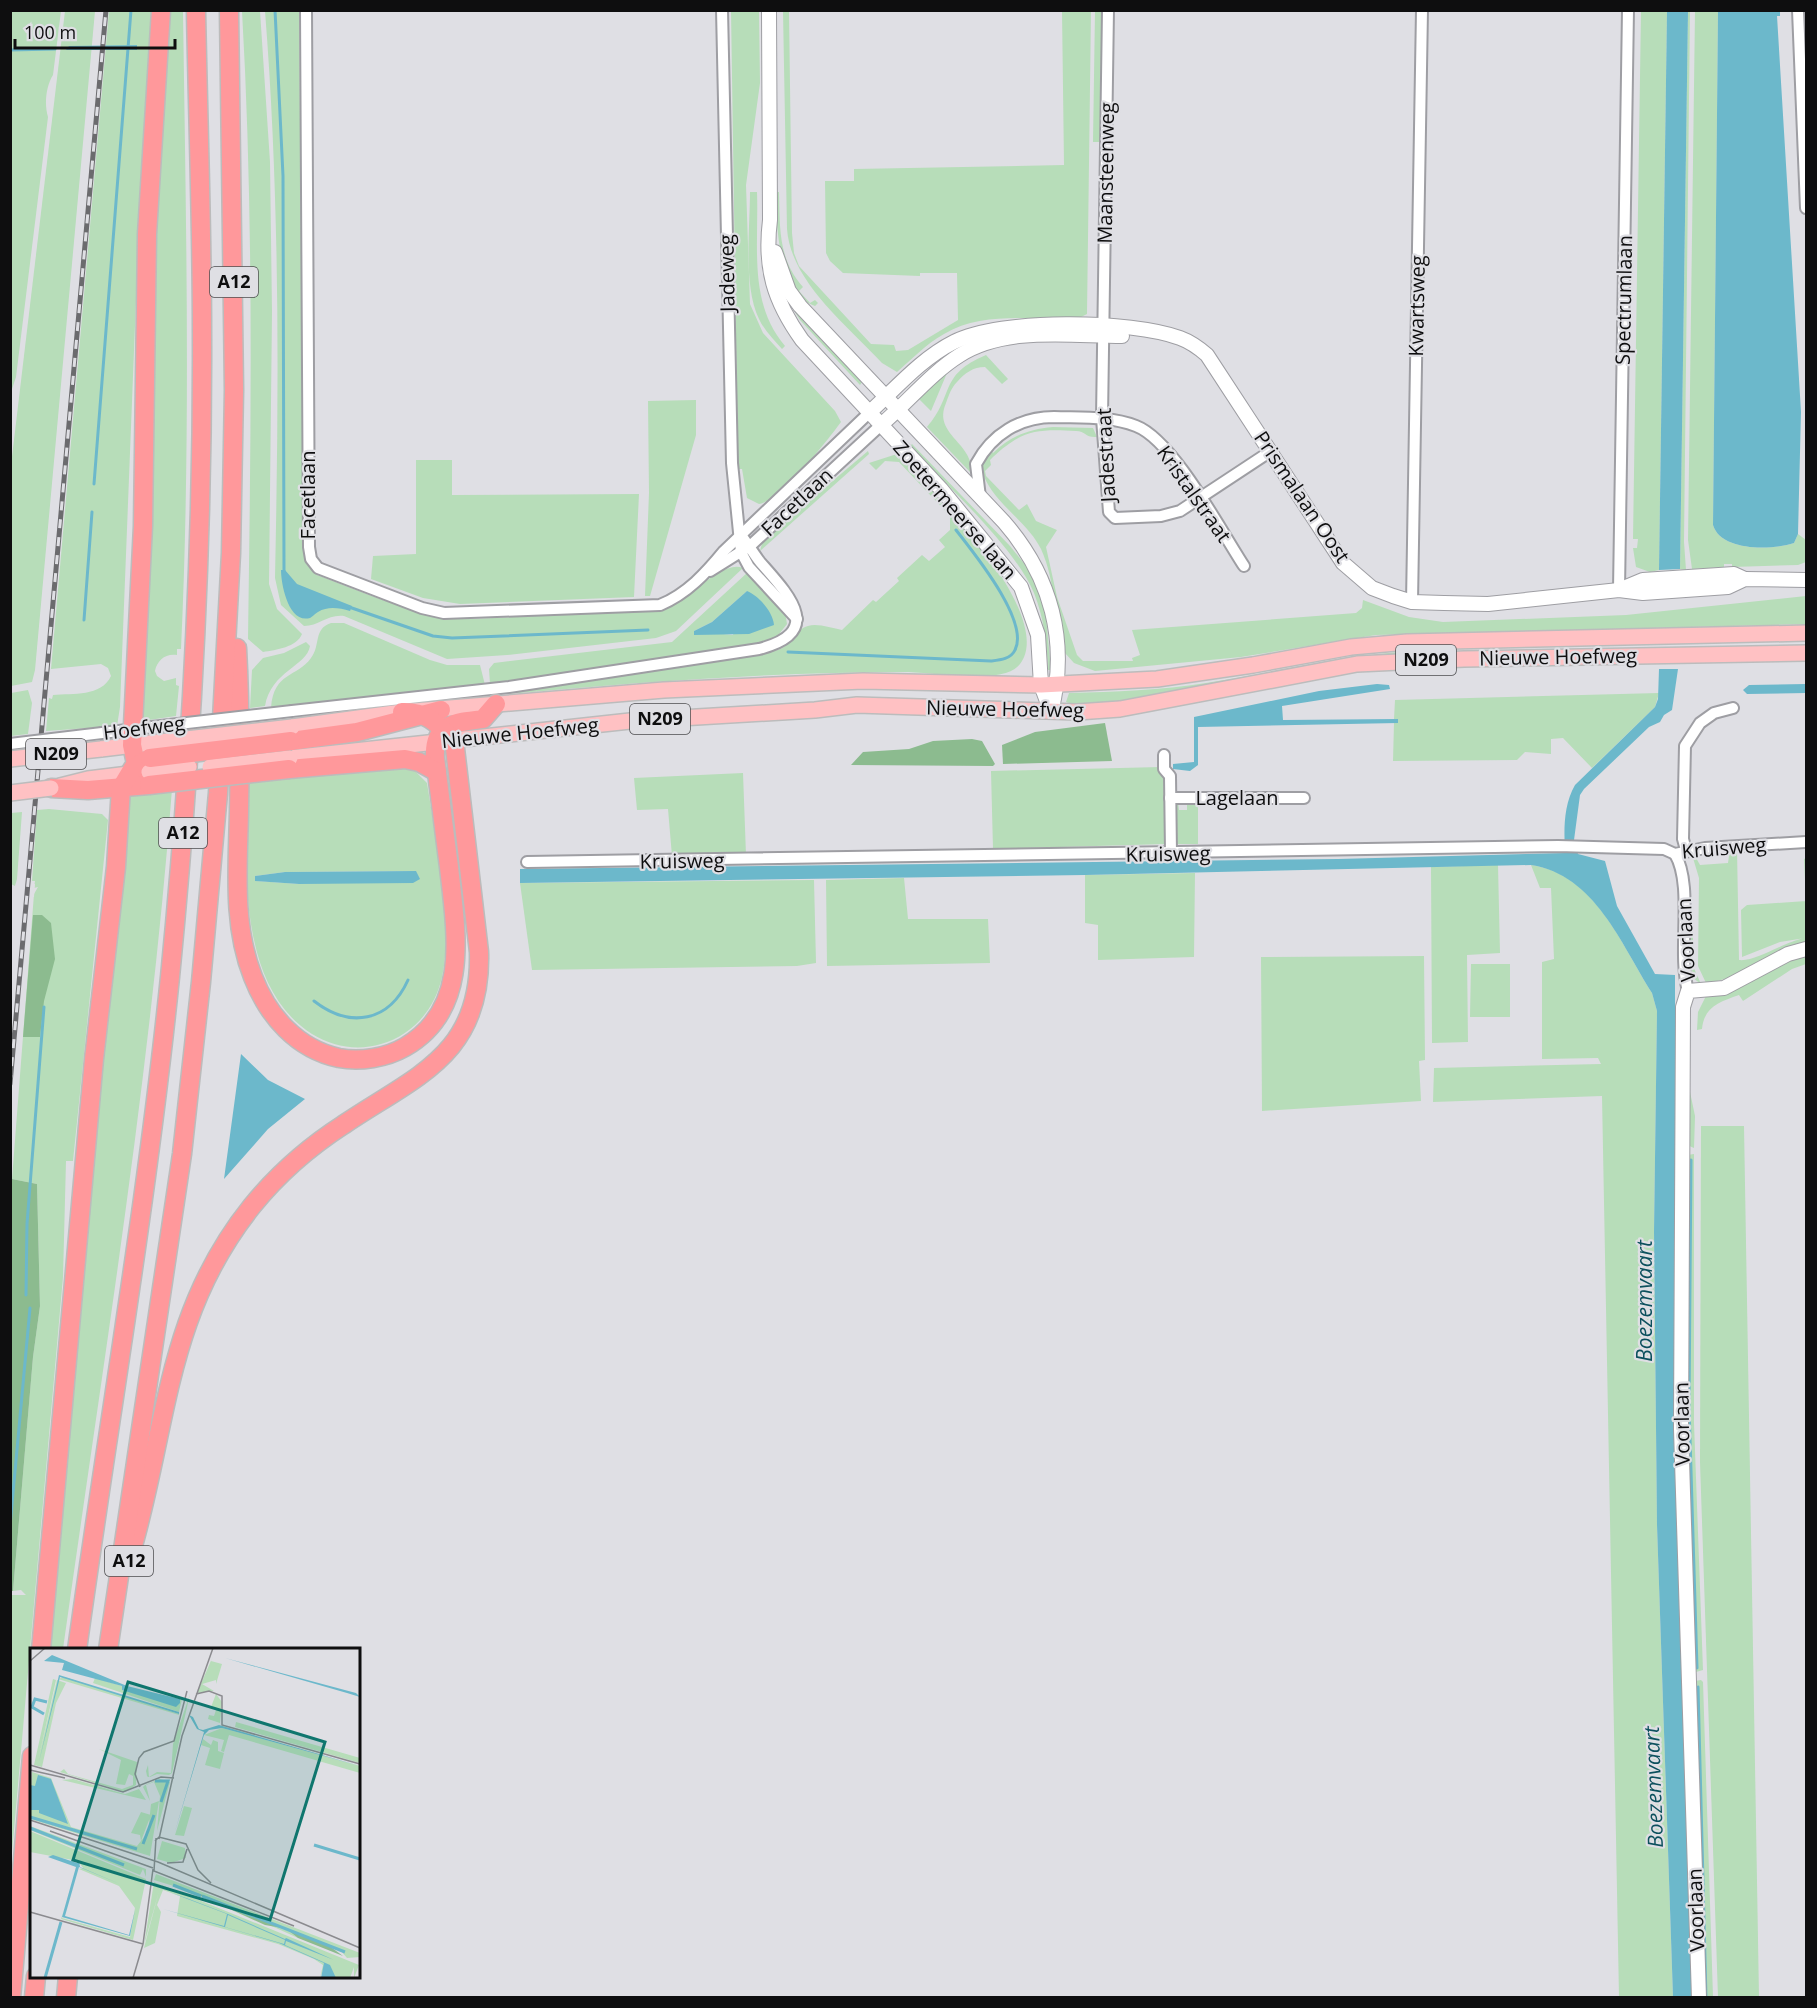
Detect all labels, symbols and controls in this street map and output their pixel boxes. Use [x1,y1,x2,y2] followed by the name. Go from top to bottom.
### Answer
[15,12,176,50] scale bar
[24,20,76,44] text: 100 m
[1091,102,1120,244] street label: Maansteenweg
[712,234,741,314] street label: Jadeweg
[1609,235,1638,365] street label: Spectrumlaan
[1402,255,1431,357] street label: Kwartsweg
[210,267,258,297] road number: A12
[1090,407,1122,505] street label: Jadestraat
[1248,426,1356,568] street label: Prismalaan Oost
[887,434,1023,585] street label: Zoetermeerse laan
[1151,440,1238,548] street label: Kristalstraat
[294,451,321,539] street label: Facetlaan
[755,461,838,542] street label: Facetlaan
[1479,642,1637,671] street label: Nieuwe Hoefweg
[1396,645,1456,675] road number: N209
[926,694,1084,723] street label: Nieuwe Hoefweg
[630,704,690,734] road number: N209
[101,709,187,746] street label: Hoefweg
[440,711,600,754] street label: Nieuwe Hoefweg
[26,739,86,769] road number: N209
[1195,784,1279,811] street label: Lagelaan
[159,818,207,848] road number: A12
[1681,830,1768,865] street label: Kruisweg
[1125,839,1211,868] street label: Kruisweg
[639,846,725,875] street label: Kruisweg
[1670,898,1701,983] street label: Voorlaan
[1630,1239,1658,1362] water label: Boezemvaart
[1667,1382,1696,1466] street label: Voorlaan
[105,1546,153,1576] road number: A12
[30,1648,360,1978] inset map
[1637,1725,1669,1848] water label: Boezemvaart
[1681,1868,1710,1952] street label: Voorlaan

